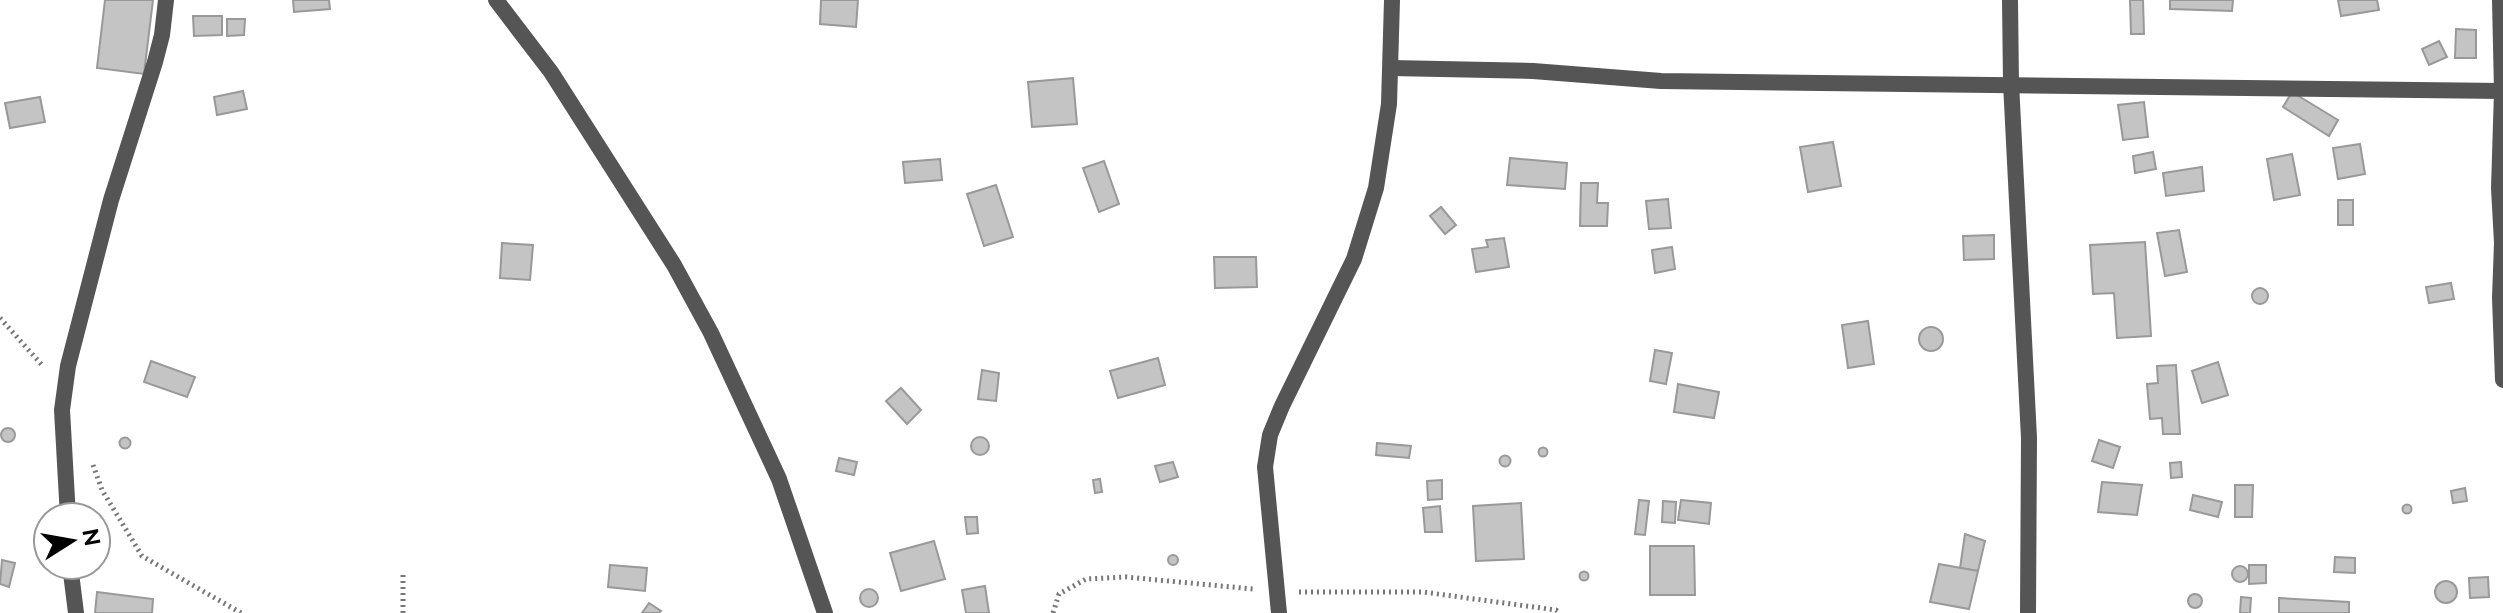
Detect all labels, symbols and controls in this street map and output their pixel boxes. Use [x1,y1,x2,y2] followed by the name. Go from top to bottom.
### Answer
[32,501,112,581] north arrow
[77,526,106,548] text: N

